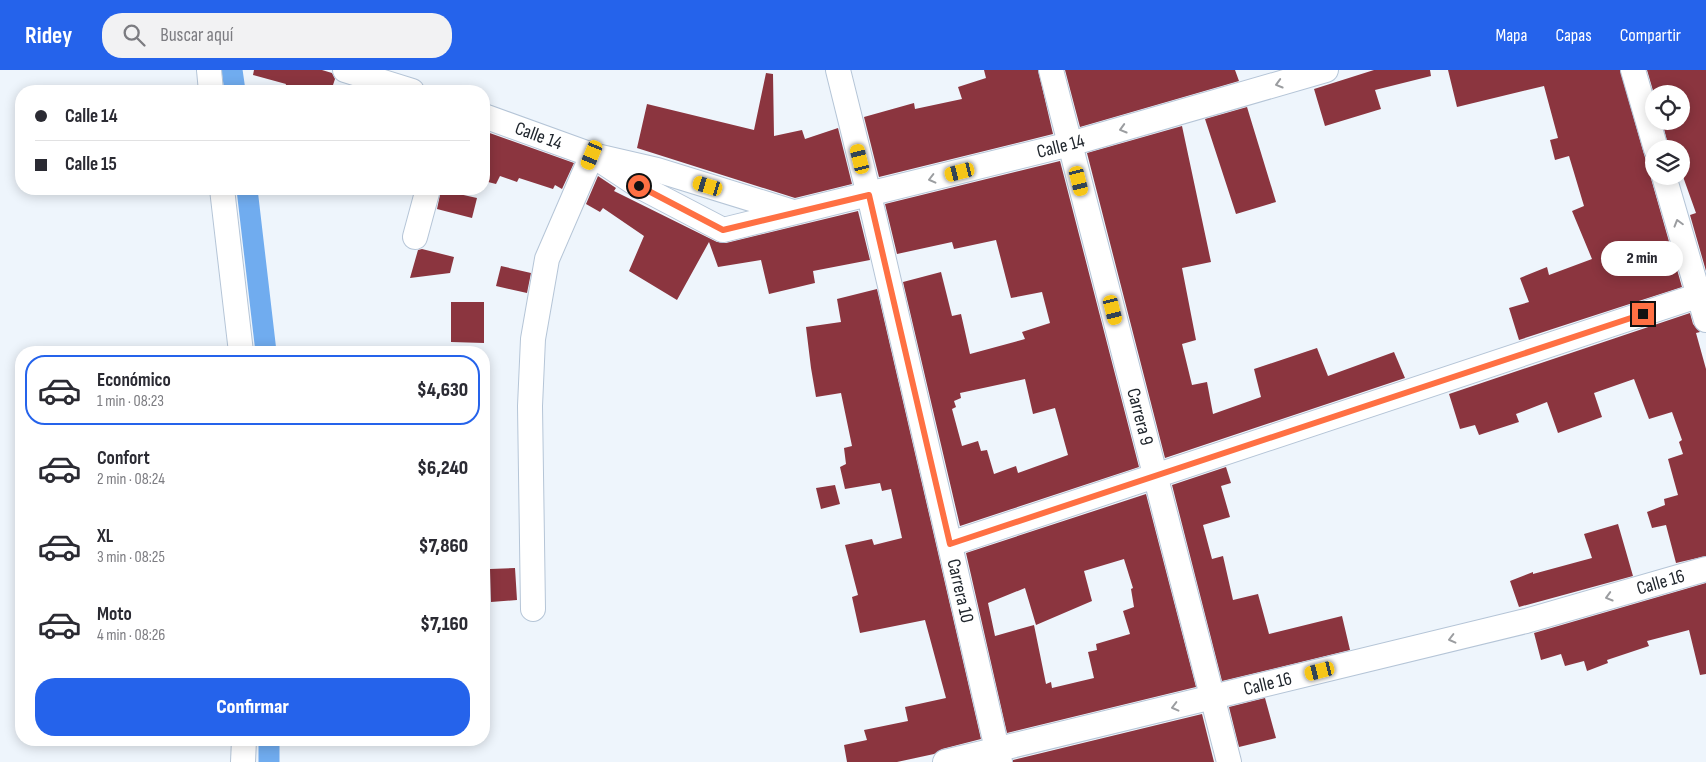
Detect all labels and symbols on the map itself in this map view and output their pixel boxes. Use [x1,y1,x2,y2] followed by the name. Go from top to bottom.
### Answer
[1275,78,1283,88] one-way arrow
[512,117,565,155] street label: Calle 14
[1119,123,1127,133] one-way arrow
[1034,129,1087,163] street label: Calle 14
[579,138,604,172] car
[849,143,870,175] car
[943,161,976,183] car
[1068,165,1089,197] car
[927,173,936,184] one-way arrow
[691,174,724,198] car
[628,175,650,197] route start
[1673,219,1683,228] one-way arrow
[1602,242,1684,276] callout: 2 min
[1102,294,1123,326] car
[1632,303,1654,325] route end
[1122,386,1159,448] street label: Carrera 9
[942,556,979,625] street label: Carrera 10
[1634,564,1687,600] street label: Calle 16
[1605,591,1613,601] one-way arrow
[1447,633,1456,644] one-way arrow
[1303,660,1336,682] car
[1241,667,1294,701] street label: Calle 16
[1171,701,1180,712] one-way arrow

